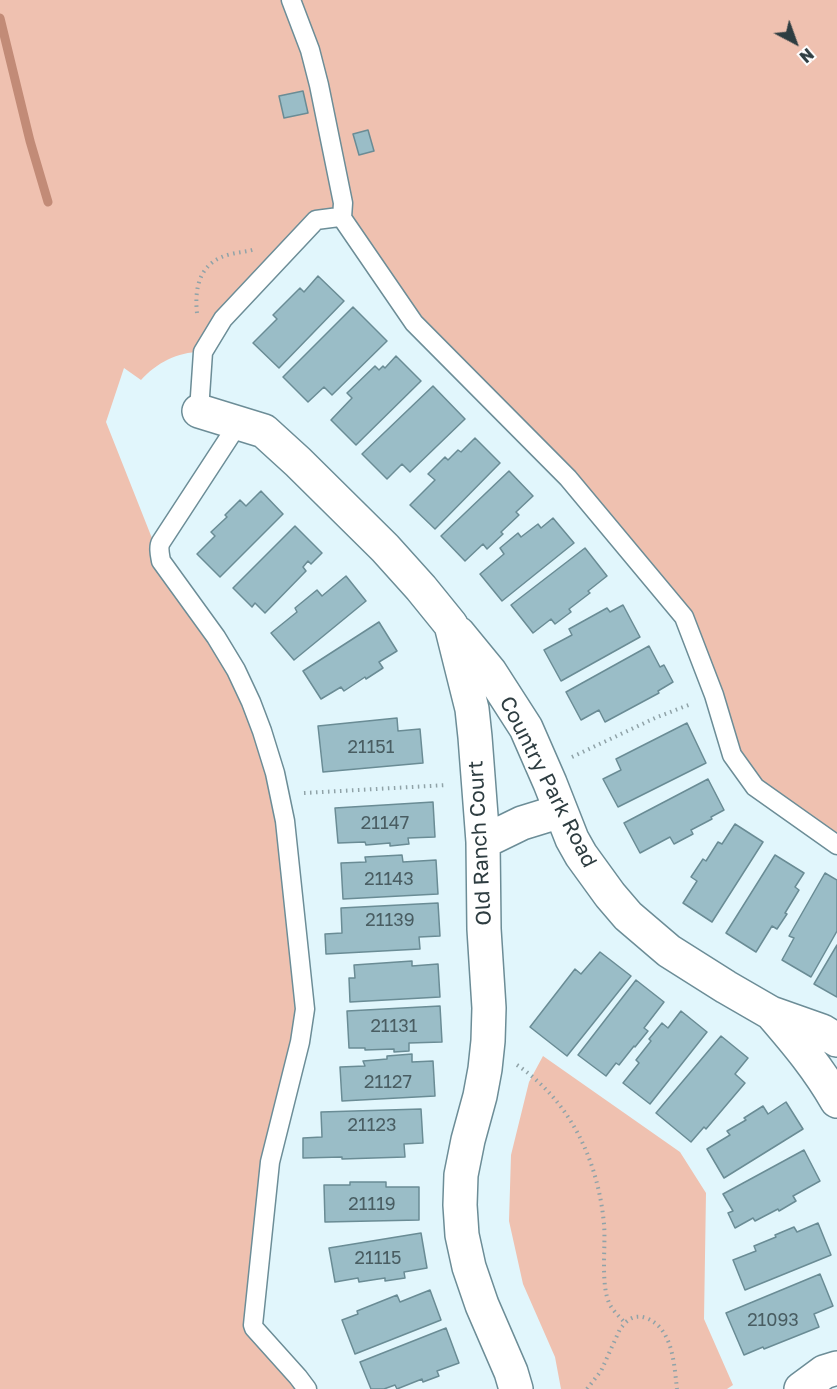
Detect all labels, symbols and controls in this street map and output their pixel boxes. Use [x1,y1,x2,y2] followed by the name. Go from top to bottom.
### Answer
[765,12,825,72] north arrow
[796,44,818,67] text: N
[494,692,602,872] street label: Country Park Road
[347,736,395,758] house number: 21151
[463,760,497,926] street label: Old Ranch Court
[361,812,409,834] house number: 21147
[364,868,414,890] house number: 21143
[365,909,415,931] house number: 21139
[370,1015,418,1037] house number: 21131
[364,1071,412,1093] house number: 21127
[348,1114,396,1136] house number: 21123
[348,1193,396,1215] house number: 21119
[354,1247,402,1269] house number: 21115
[747,1309,799,1331] house number: 21093

